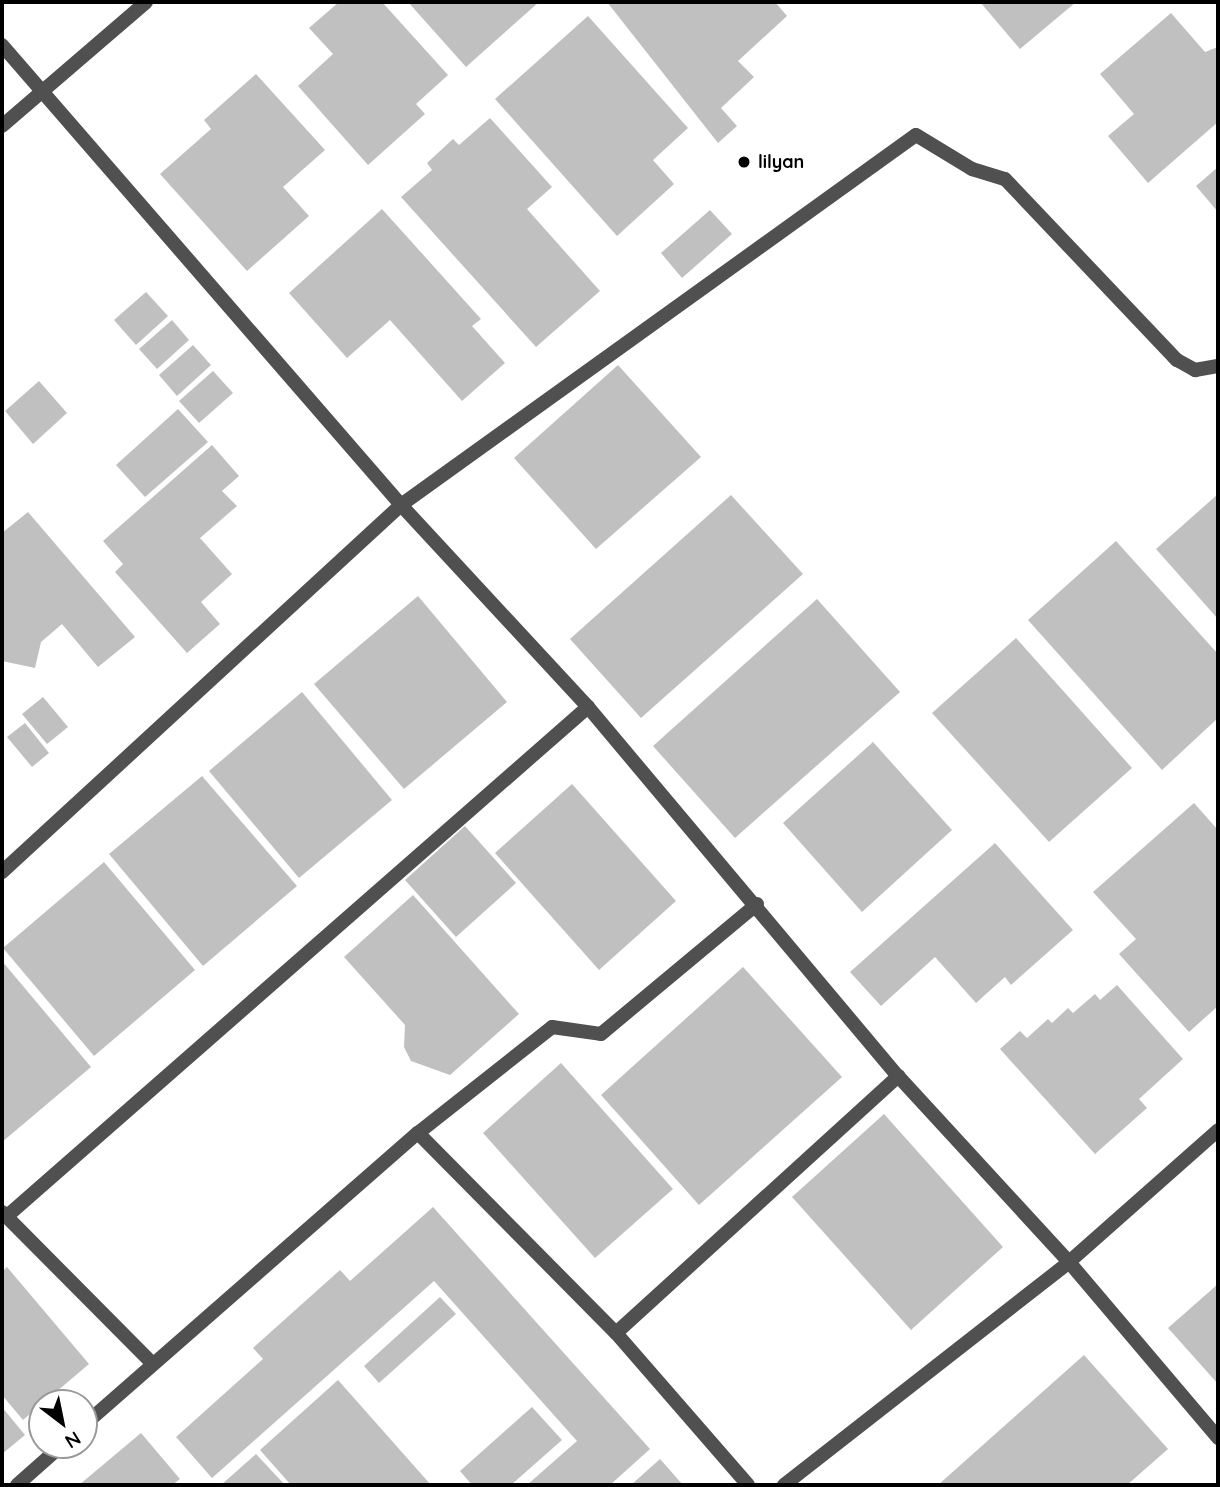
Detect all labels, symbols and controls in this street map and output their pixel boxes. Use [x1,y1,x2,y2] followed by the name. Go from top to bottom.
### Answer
[758,151,804,173] place label: lilyan
[736,154,752,170] marker: lilyan
[28,1389,98,1459] north arrow
[61,1426,85,1454] text: N

